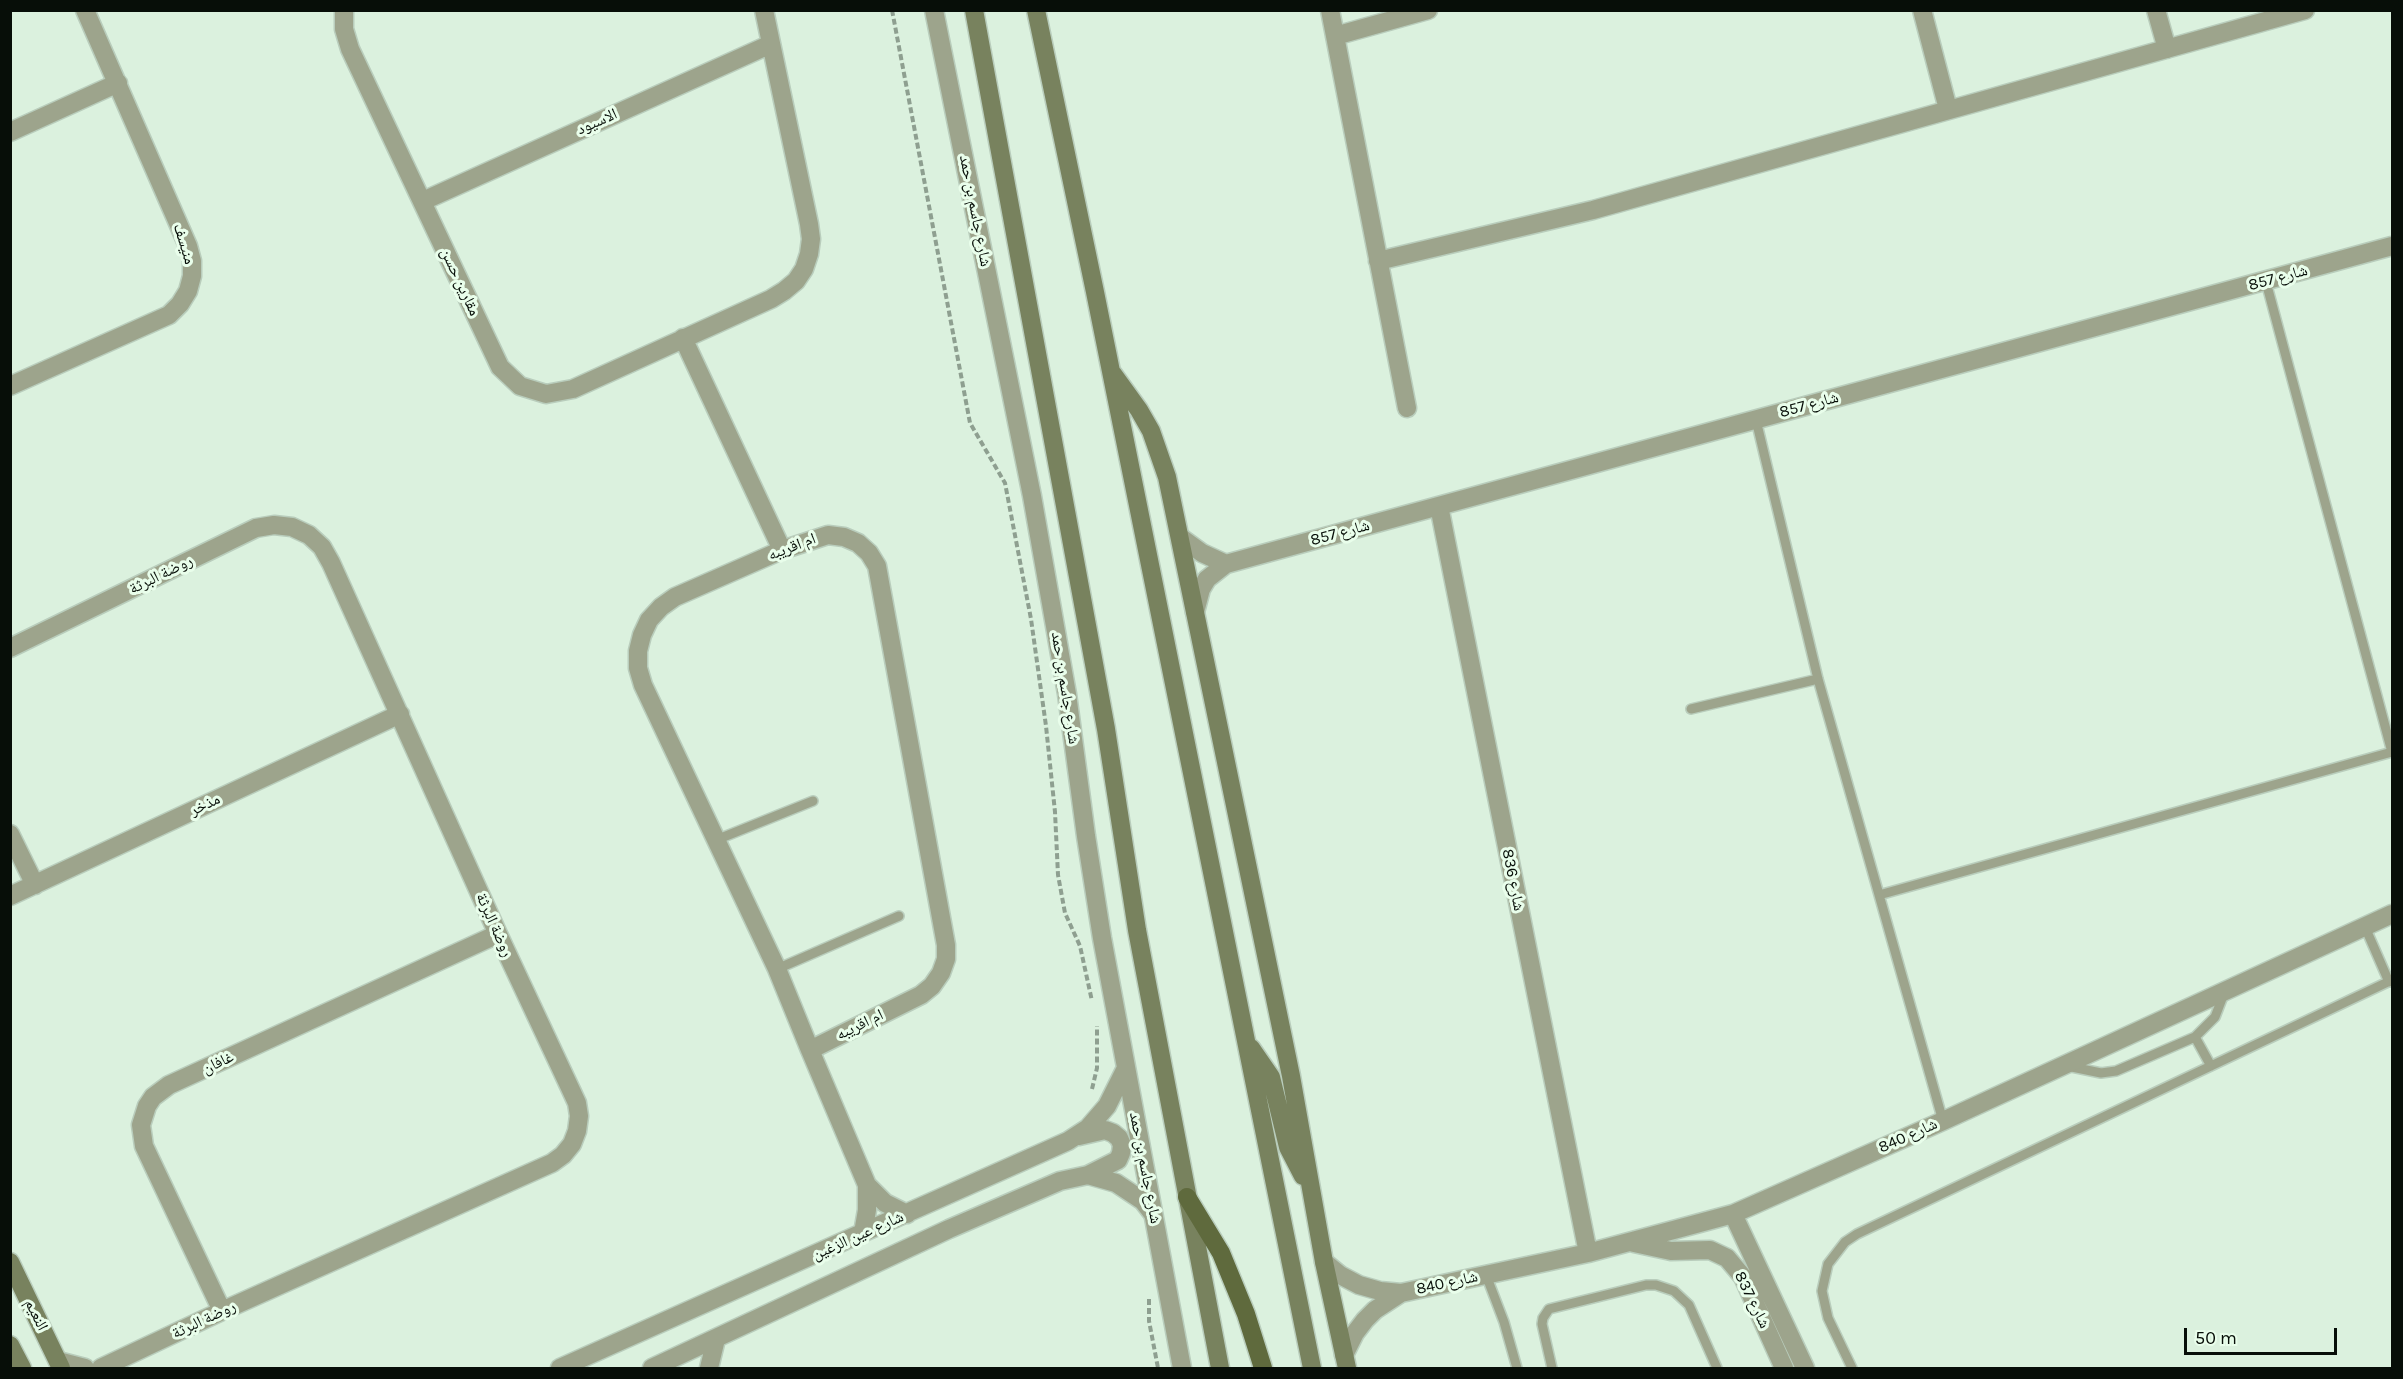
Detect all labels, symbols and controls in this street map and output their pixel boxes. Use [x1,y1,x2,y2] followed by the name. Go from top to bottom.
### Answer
[574,105,620,139] street label: الاسيود
[955,154,995,268] street label: شارع جاسم بن حمد
[169,221,199,267] street label: منيسف
[436,245,484,319] street label: مقارين حسن
[2246,261,2310,295] street label: شارع 857
[1777,388,1841,422] street label: شارع 857
[1308,516,1372,550] street label: شارع 857
[765,529,819,565] street label: ام اقريبه
[126,551,196,599] street label: روضة البرثة
[1047,631,1083,745] street label: شارع جاسم بن حمد
[187,790,223,820] street label: مذخر
[1498,847,1528,913] street label: شارع 836
[471,890,517,960] street label: روضة البرثة
[833,1005,887,1045] street label: ام اقريبه
[199,1047,237,1079] street label: غافان
[1125,1111,1165,1225] street label: شارع جاسم بن حمد
[1876,1115,1940,1157] street label: شارع 840
[809,1207,907,1265] street label: شارع عين الزغين
[1414,1267,1480,1299] street label: شارع 840
[1730,1268,1774,1332] street label: شارع 837
[20,1296,52,1334] street label: النعيم
[169,1297,239,1343] street label: روضة البرثة
[2187,1316,2340,1354] scale bar
[2195,1327,2237,1349] text: 50 m

